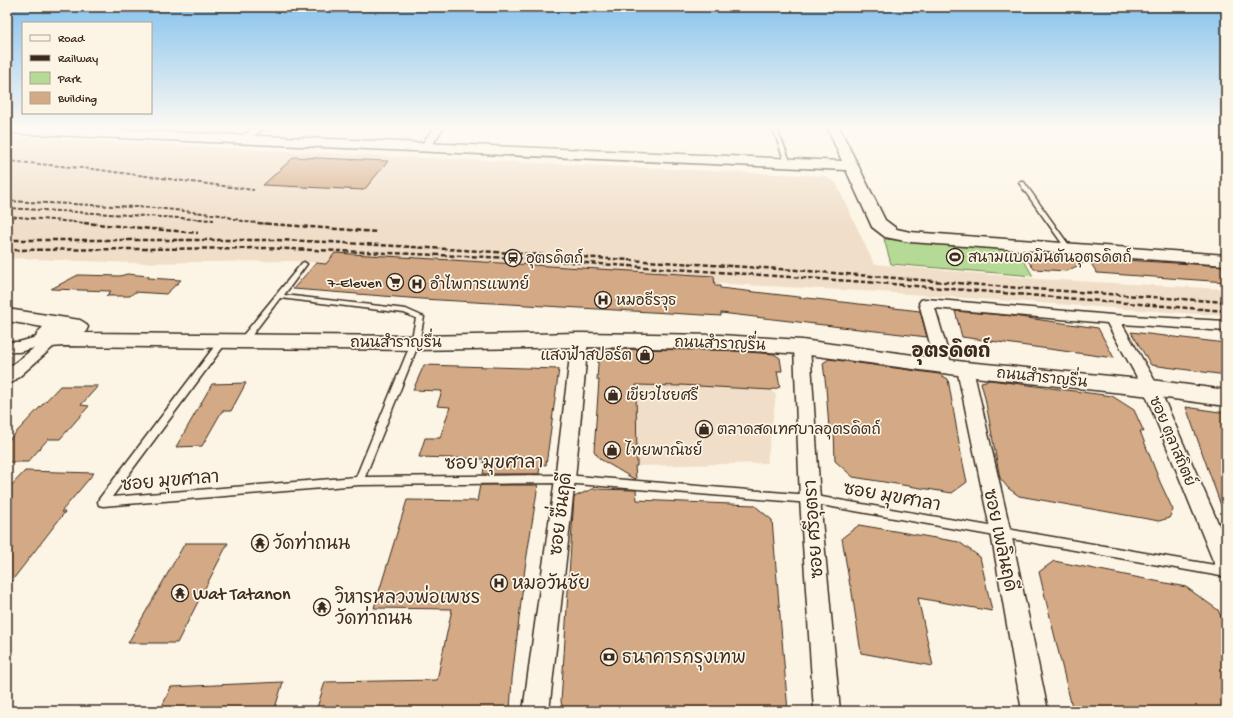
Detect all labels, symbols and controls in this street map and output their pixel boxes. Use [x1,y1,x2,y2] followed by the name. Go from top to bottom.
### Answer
[22,22,152,114] legend
[58,33,85,47] text: Road
[58,53,98,67] text: Railway
[57,73,83,87] text: Park
[57,93,97,107] text: Building
[945,247,965,267] sports icon: สนามแบดมินตันอุตรดิตถ์
[968,247,1132,268] place label: สนามแบดมินตันอุตรดิตถ์
[503,248,523,268] station icon: อุตรดิตถ์
[526,248,584,269] place label: อุตรดิตถ์
[385,272,405,292] supermarket icon: 7-Eleven
[407,274,427,294] hospital icon: อำไพการแพทย์
[430,274,529,295] place label: อำไพการแพทย์
[327,275,382,293] place label: 7-Eleven
[593,290,613,310] hospital icon: หมอธีรวุธ
[616,291,677,311] place label: หมอธีรวุธ
[674,327,766,356] street label: ถนนสำราญรื่น
[350,328,442,353] street label: ถนนสำราญรื่น
[912,337,991,365] district label: อุตรดิตถ์
[540,345,632,366] place label: แสงฟ้าสปอร์ต
[635,345,655,365] shop icon: แสงฟ้าสปอร์ต
[995,358,1089,393] street label: ถนนสำราญรื่น
[603,385,623,405] shop icon: เขียวไชยศรี
[626,385,699,406] place label: เขียวไชยศรี
[1144,393,1201,490] street label: ซอย ตุลาสถิตย์
[694,419,714,439] shop icon: ตลาดสดเทศบาลอุตรดิตถ์
[717,419,881,440] place label: ตลาดสดเทศบาลอุตรดิตถ์
[602,440,622,460] shop icon: ไทยพาณิชย์
[624,440,703,461] place label: ไทยพาณิชย์
[445,453,544,477] street label: ซอย มุขศาลา
[120,468,220,498] street label: ซอย มุขศาลา
[537,470,578,557] street label: ซอย ชื่นฤดี
[798,479,830,579] street label: ซอย ศรีอุตรา
[841,480,942,518] street label: ซอย มุขศาลา
[977,486,1024,594] street label: ซอย เพลินฤดี
[273,531,350,556] place label: วัดท่าถนน
[250,533,270,553] temple icon: วัดท่าถนน
[512,572,590,596] place label: หมอวันชัย
[489,573,509,593] hospital icon: หมอวันชัย
[170,583,190,603] temple icon: Wat Tatanon
[193,585,291,606] place label: Wat Tatanon
[335,585,480,631] place label: วิหารหลวงพ่อเพชร วัดท่าถนน
[312,597,332,617] temple icon: วิหารหลวงพ่อเพชร วัดท่าถนน
[599,647,619,667] bank icon: ธนาคารกรุงเทพ
[622,649,746,671] place label: ธนาคารกรุงเทพ

